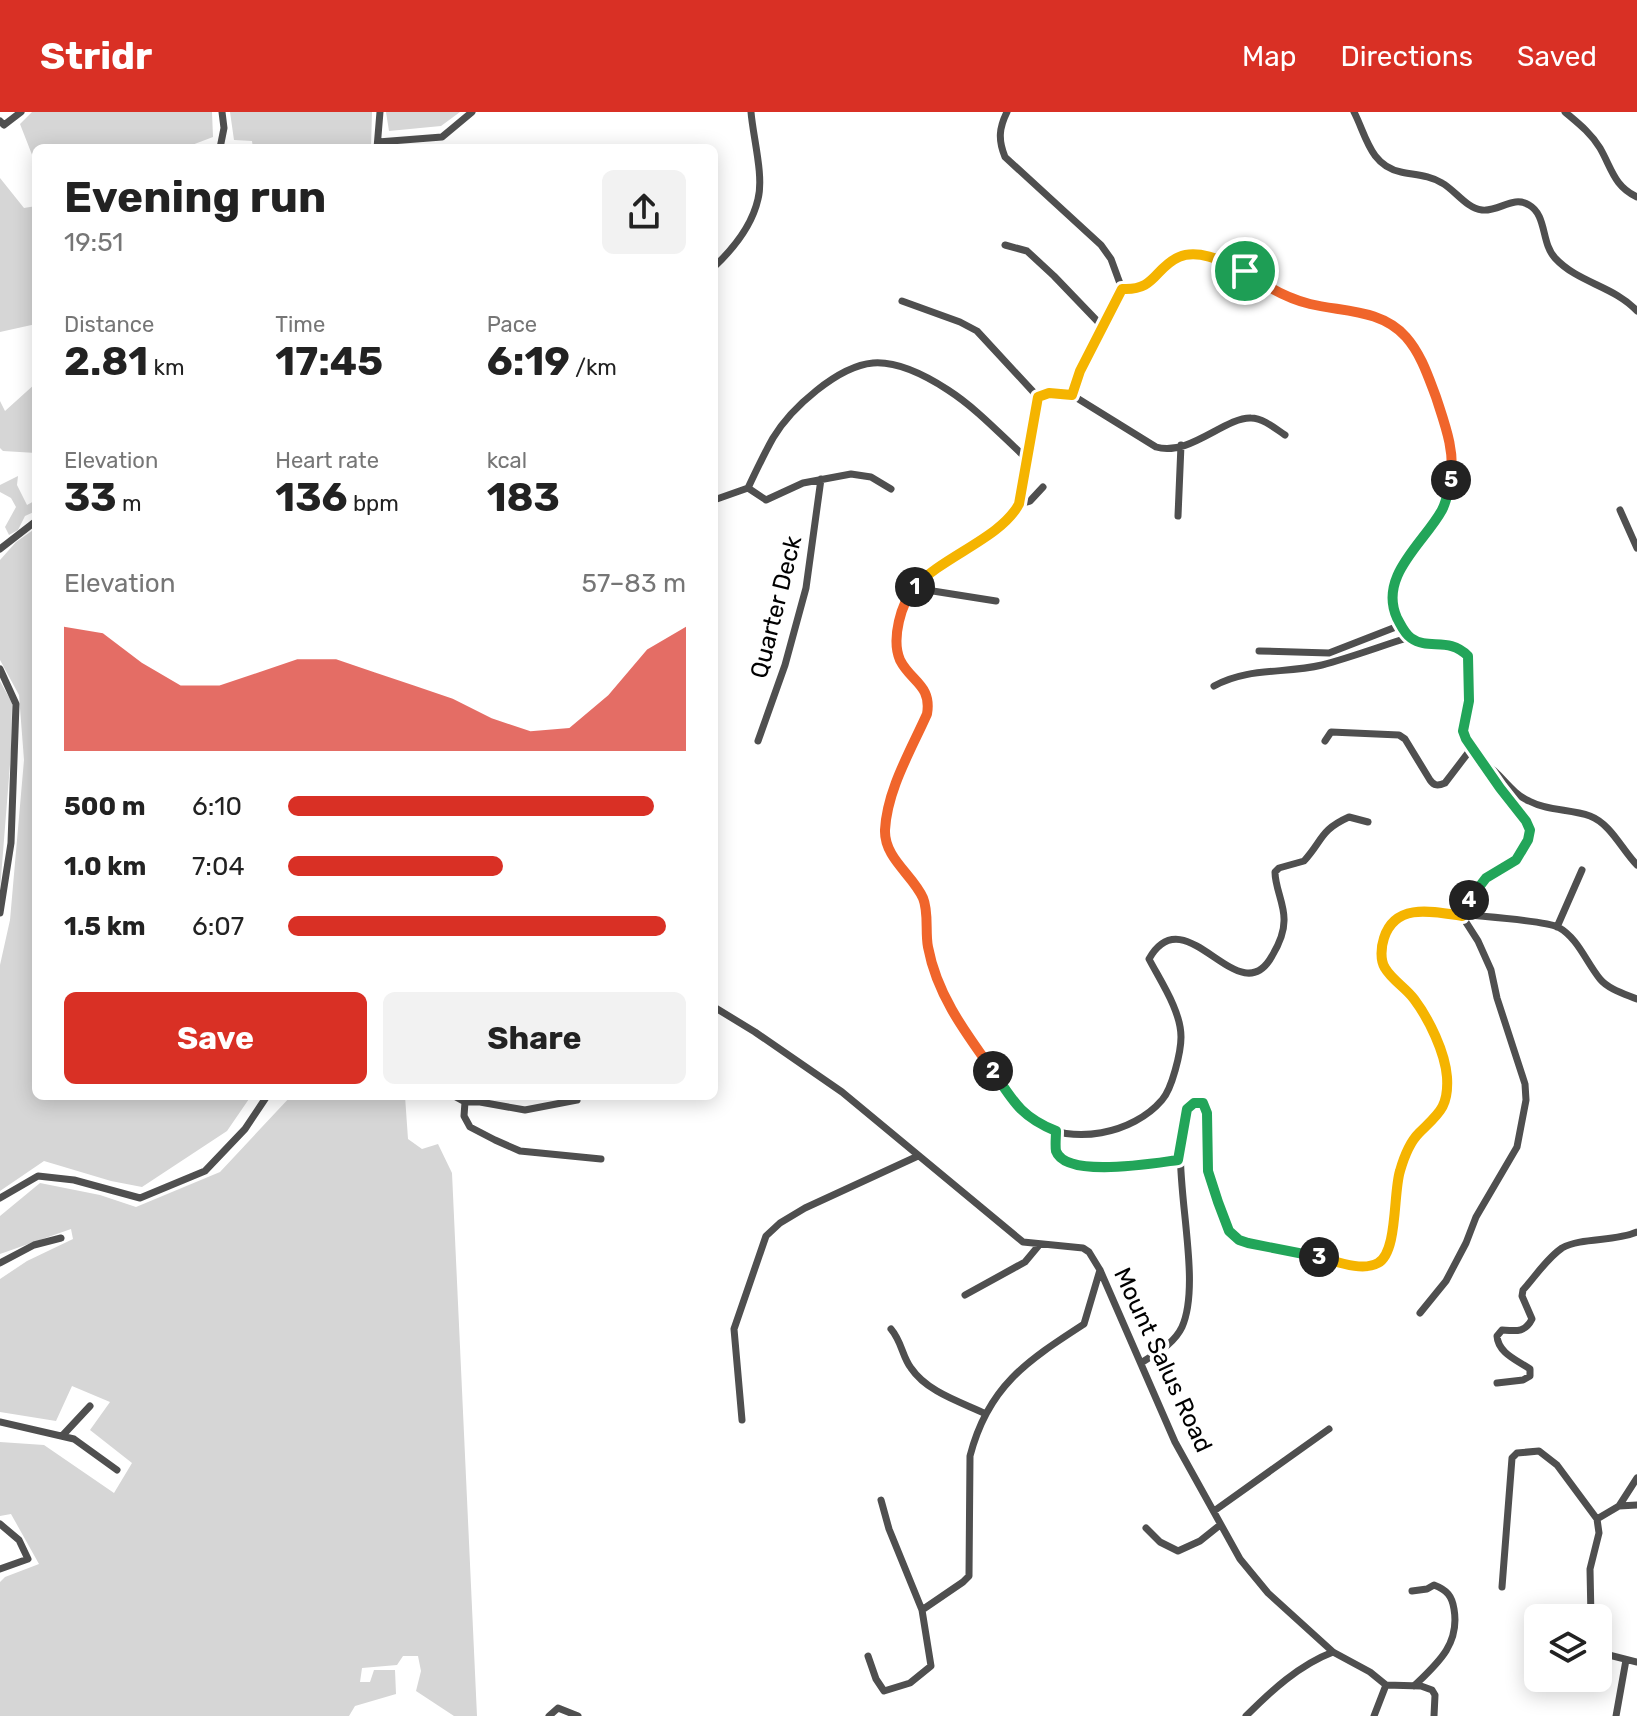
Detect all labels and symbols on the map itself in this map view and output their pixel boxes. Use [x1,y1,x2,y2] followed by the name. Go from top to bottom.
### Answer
[1211,237,1279,305] pin
[1431,460,1471,500] pin: 5
[745,532,807,681] street label: Quarter Deck
[895,567,935,607] pin: 1
[1449,880,1489,920] pin: 4
[973,1051,1013,1091] pin: 2
[1299,1237,1339,1277] pin: 3
[1108,1263,1218,1457] street label: Mount Salus Road

